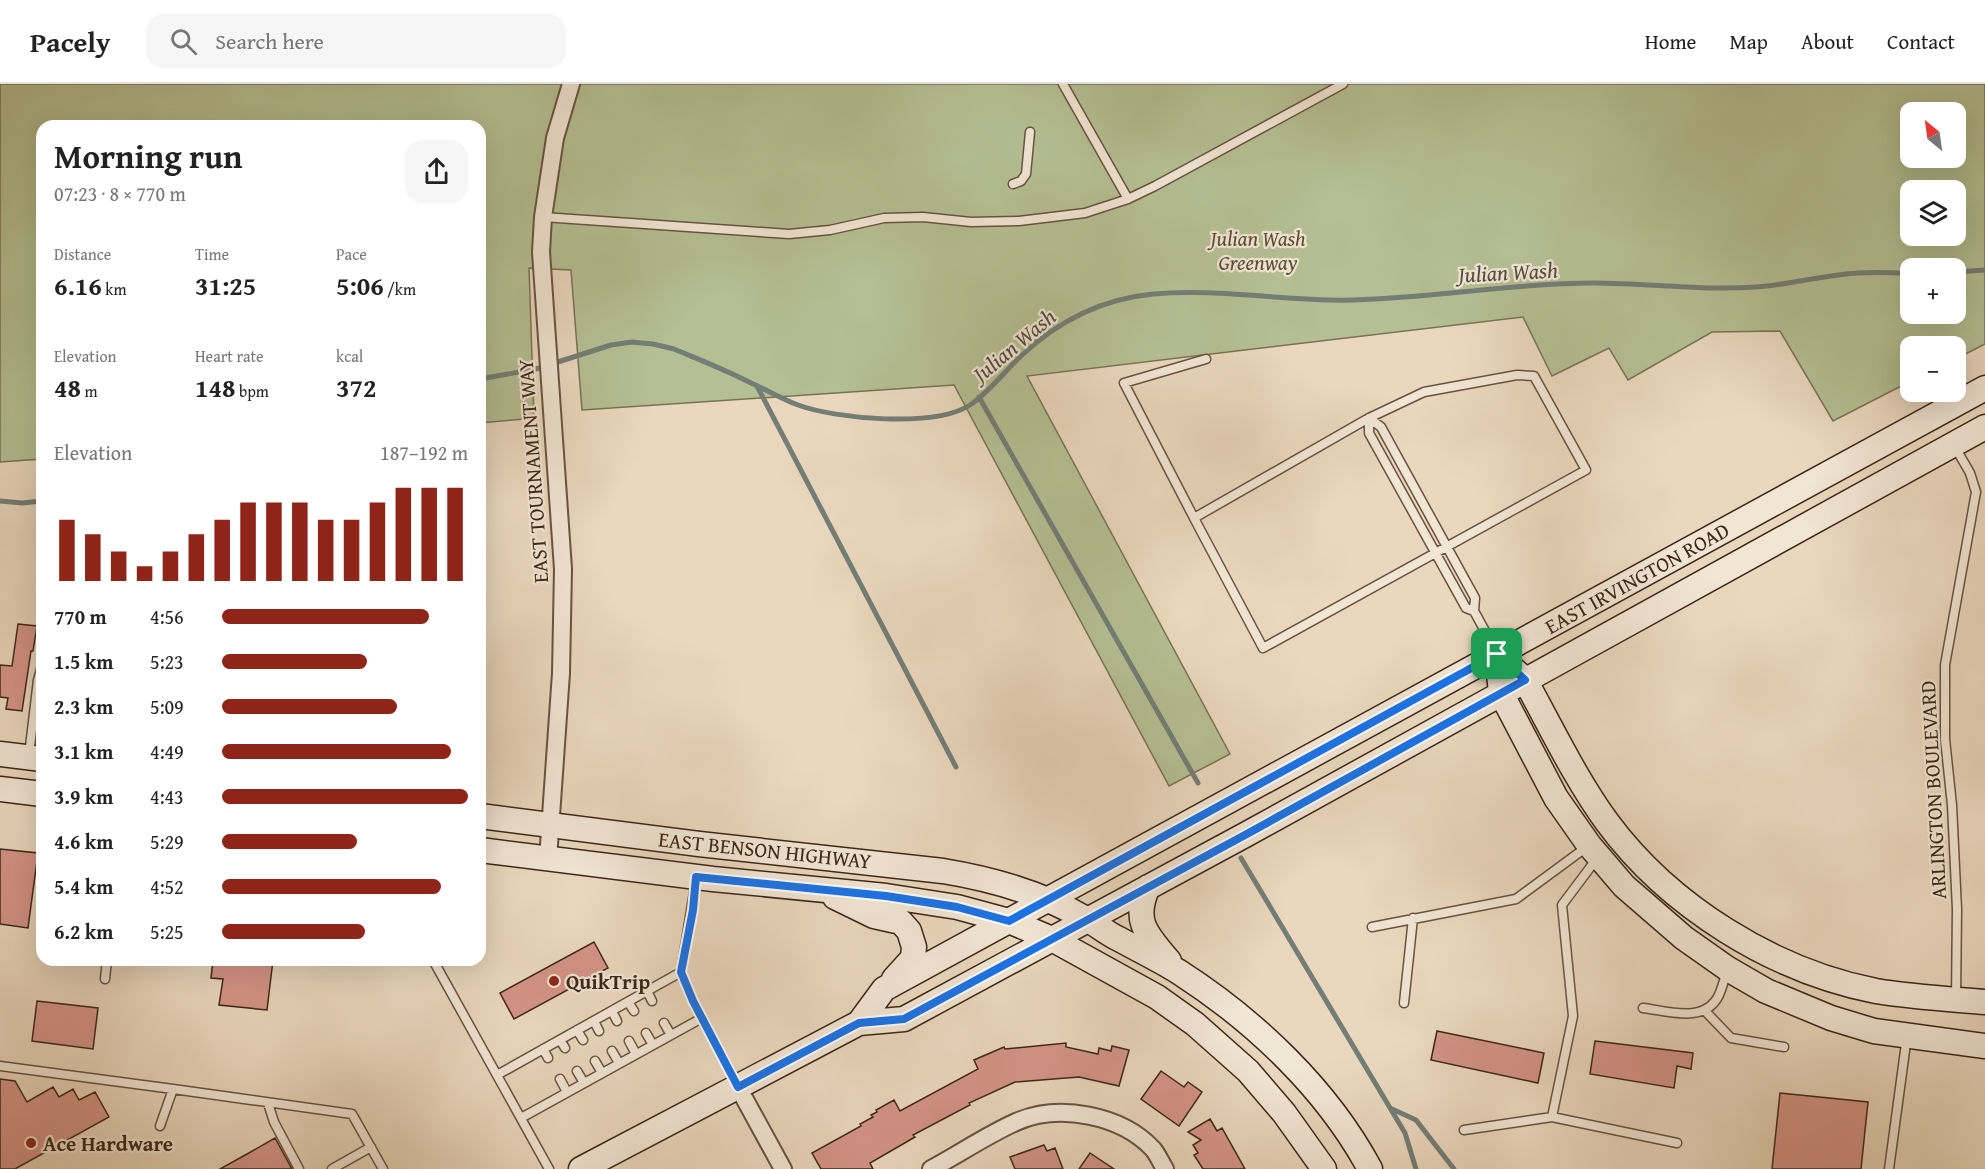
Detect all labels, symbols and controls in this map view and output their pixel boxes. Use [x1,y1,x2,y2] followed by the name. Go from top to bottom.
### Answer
[146,14,566,68] search box
[30,21,110,62] text: Pacely
[167,25,200,58] icon: search
[215,25,324,57] text: Search here
[1645,26,1696,57] text: Home
[1729,26,1768,57] text: Map
[1801,26,1854,57] text: About
[1887,26,1955,57] text: Contact
[1900,102,1966,168] north arrow
[1900,102,1966,402] map controls
[54,132,243,180] text: Morning run
[405,140,468,203] button: share
[54,179,186,208] text: 07:23 · 8 × 770 m
[1900,180,1966,246] button: layers
[1207,223,1306,278] park label: Julian Wash Greenway
[54,242,111,266] text: Distance
[195,242,229,266] text: Time
[336,242,367,266] text: Pace
[1453,253,1559,291] water label: Julian Wash
[1900,258,1966,324] button: +
[54,266,102,305] text: 6.16
[195,266,256,305] text: 31:25
[336,266,384,305] text: 5:06
[102,277,126,301] text: km
[384,277,416,301] text: /km
[962,301,1063,392] water label: Julian Wash
[1900,336,1966,402] button: −
[54,344,117,368] text: Elevation
[195,344,264,368] text: Heart rate
[336,344,363,368] text: kcal
[510,358,556,584] street label: EAST TOURNAMENT WAY
[54,368,81,407] text: 48
[195,368,235,407] text: 148
[336,368,376,407] text: 372
[81,379,98,403] text: m
[235,379,269,403] text: bpm
[54,438,132,467] text: Elevation
[380,438,468,467] text: 187–192 m
[1539,514,1735,642] street label: EAST IRVINGTON ROAD
[54,602,107,631] text: 770 m
[150,602,184,631] text: 4:56
[1471,628,1522,679] pin
[1480,637,1513,670] icon: arrive
[54,647,113,676] text: 1.5 km
[150,647,184,676] text: 5:23
[1912,680,1954,900] street label: ARLINGTON BOULEVARD
[54,692,113,721] text: 2.3 km
[150,692,184,721] text: 5:09
[54,737,113,766] text: 3.1 km
[150,737,184,766] text: 4:49
[54,782,113,811] text: 3.9 km
[150,782,184,811] text: 4:43
[657,823,873,877] street label: EAST BENSON HIGHWAY
[54,827,113,856] text: 4.6 km
[150,827,184,856] text: 5:29
[54,872,113,901] text: 5.4 km
[150,872,184,901] text: 4:52
[54,917,113,946] text: 6.2 km
[150,917,184,946] text: 5:25
[566,966,650,997] place label: QuikTrip
[547,974,561,988] marker: QuikTrip
[43,1128,173,1159] place label: Ace Hardware
[24,1136,38,1150] marker: Ace Hardware

